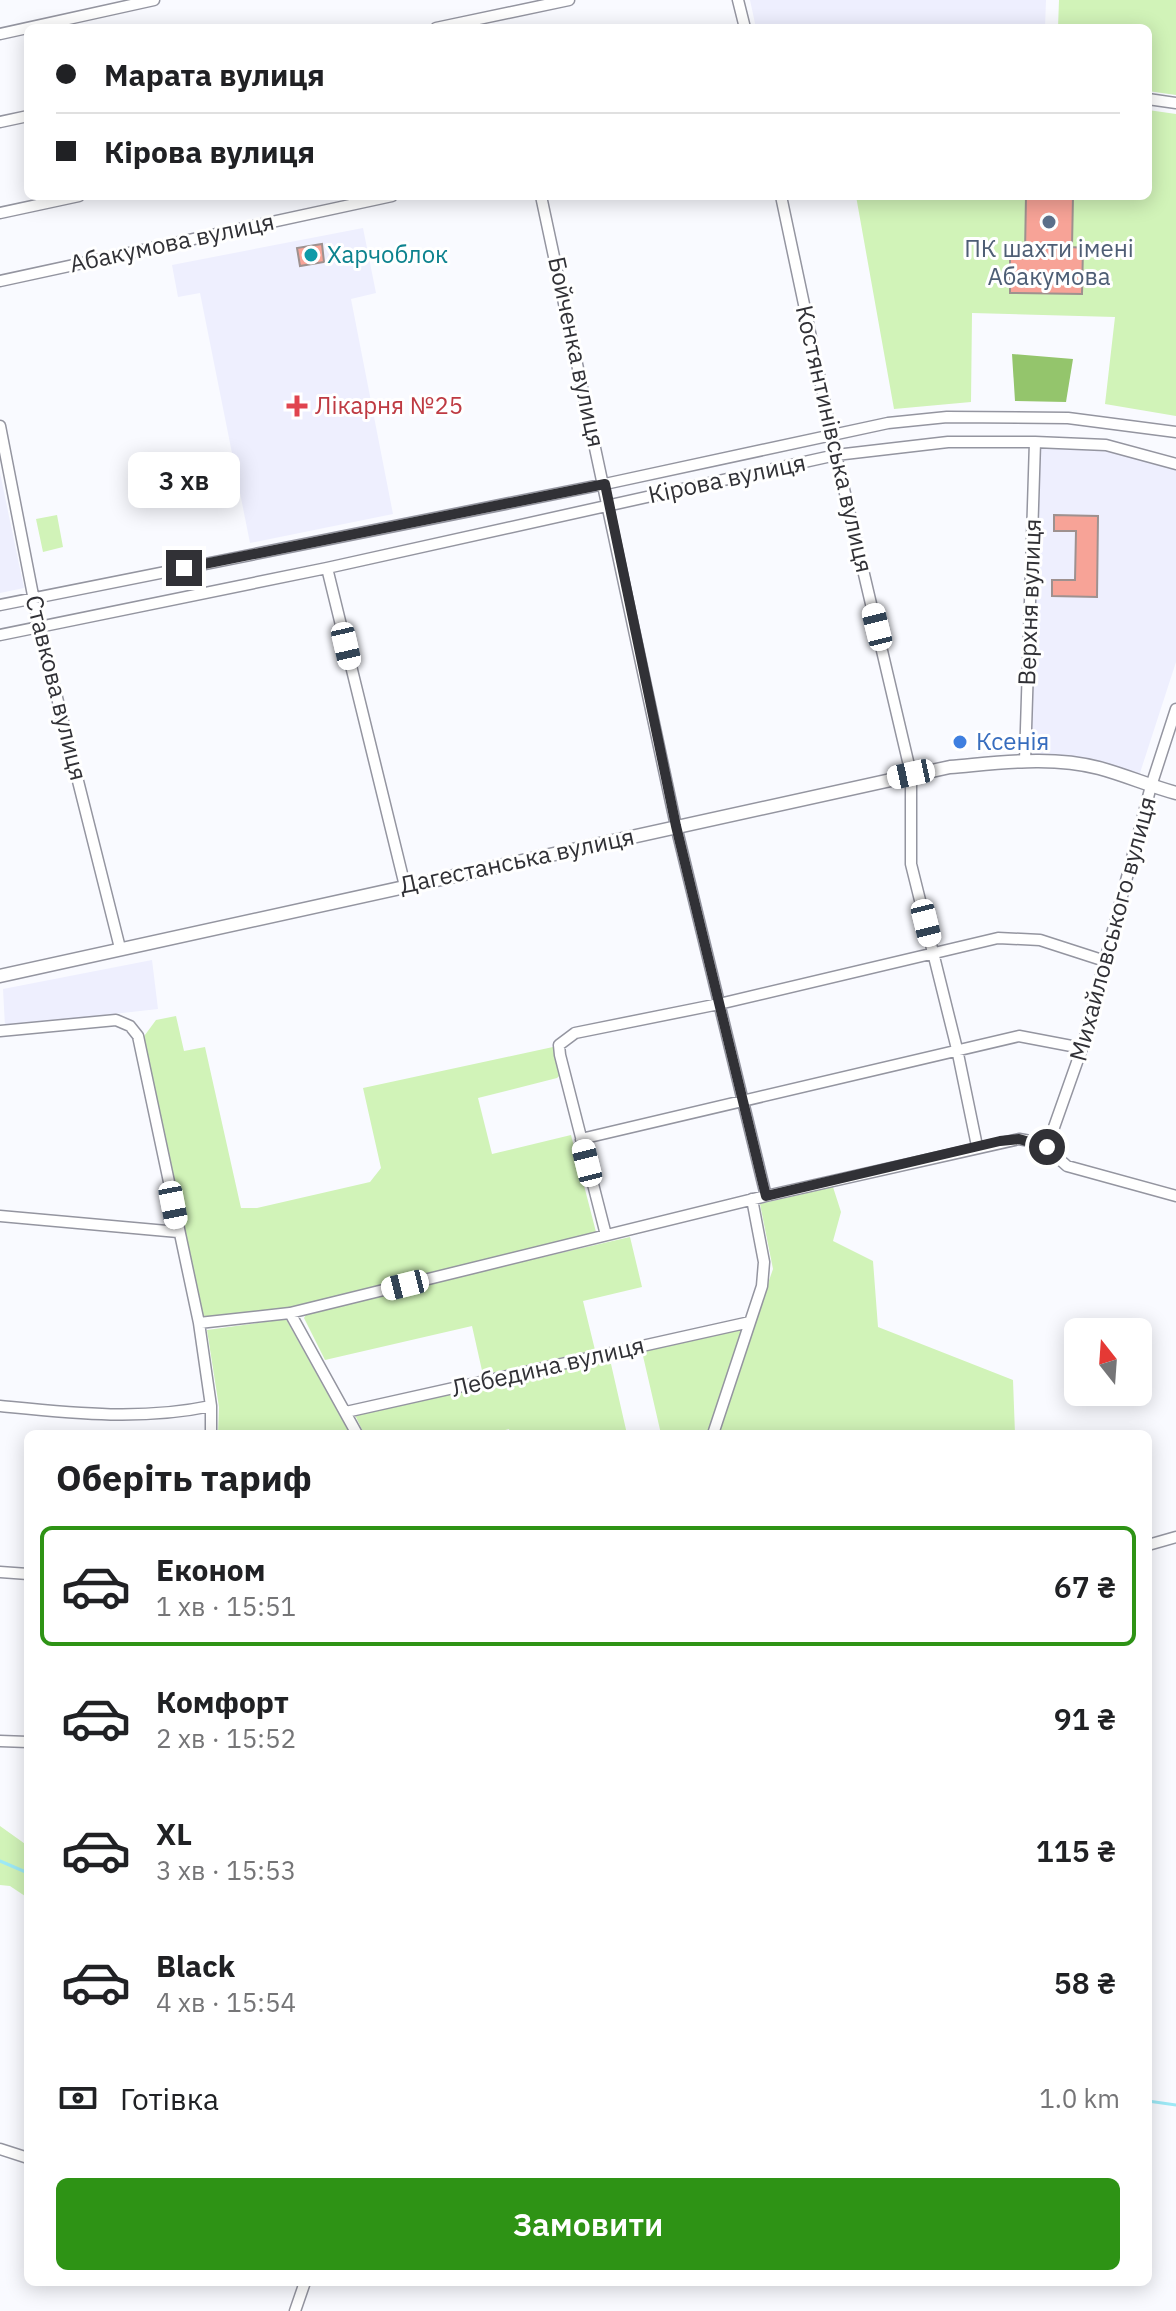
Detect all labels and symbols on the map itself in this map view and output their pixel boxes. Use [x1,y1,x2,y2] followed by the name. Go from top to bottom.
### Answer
[67,205,277,279] street label: Абакумова вулиця
[1040,213,1058,231] marker: ПК шахти імені Абакумова
[964,232,1134,292] place label: ПК шахти імені Абакумова
[327,238,448,270] place label: Харчоблок
[302,246,320,264] marker: Харчоблок
[541,254,613,450] street label: Бойченка вулиця
[789,302,881,576] street label: Костянтинівська вулиця
[315,389,463,421] place label: Лікарня №25
[286,395,308,417] marker: Лікарня №25
[645,446,809,510] street label: Кірова вулиця
[128,452,240,508] callout: 3 хв
[1010,518,1048,686] street label: Верхня вулиця
[166,550,202,586] route end
[18,592,95,784] street label: Ставкова вулиця
[860,601,894,653] car
[329,620,363,672] car
[976,725,1049,757] place label: Ксенія
[951,733,969,751] marker: Ксенія
[885,757,937,791] car
[1061,793,1163,1065] street label: Михайловського вулиця
[397,820,637,901] street label: Дагестанська вулиця
[909,897,943,949] car
[1029,1129,1065,1165] route start
[570,1137,604,1189] car
[157,1179,189,1231] car
[379,1268,431,1302] car
[1064,1318,1152,1406] north arrow
[448,1328,647,1404] street label: Лебедина вулиця

